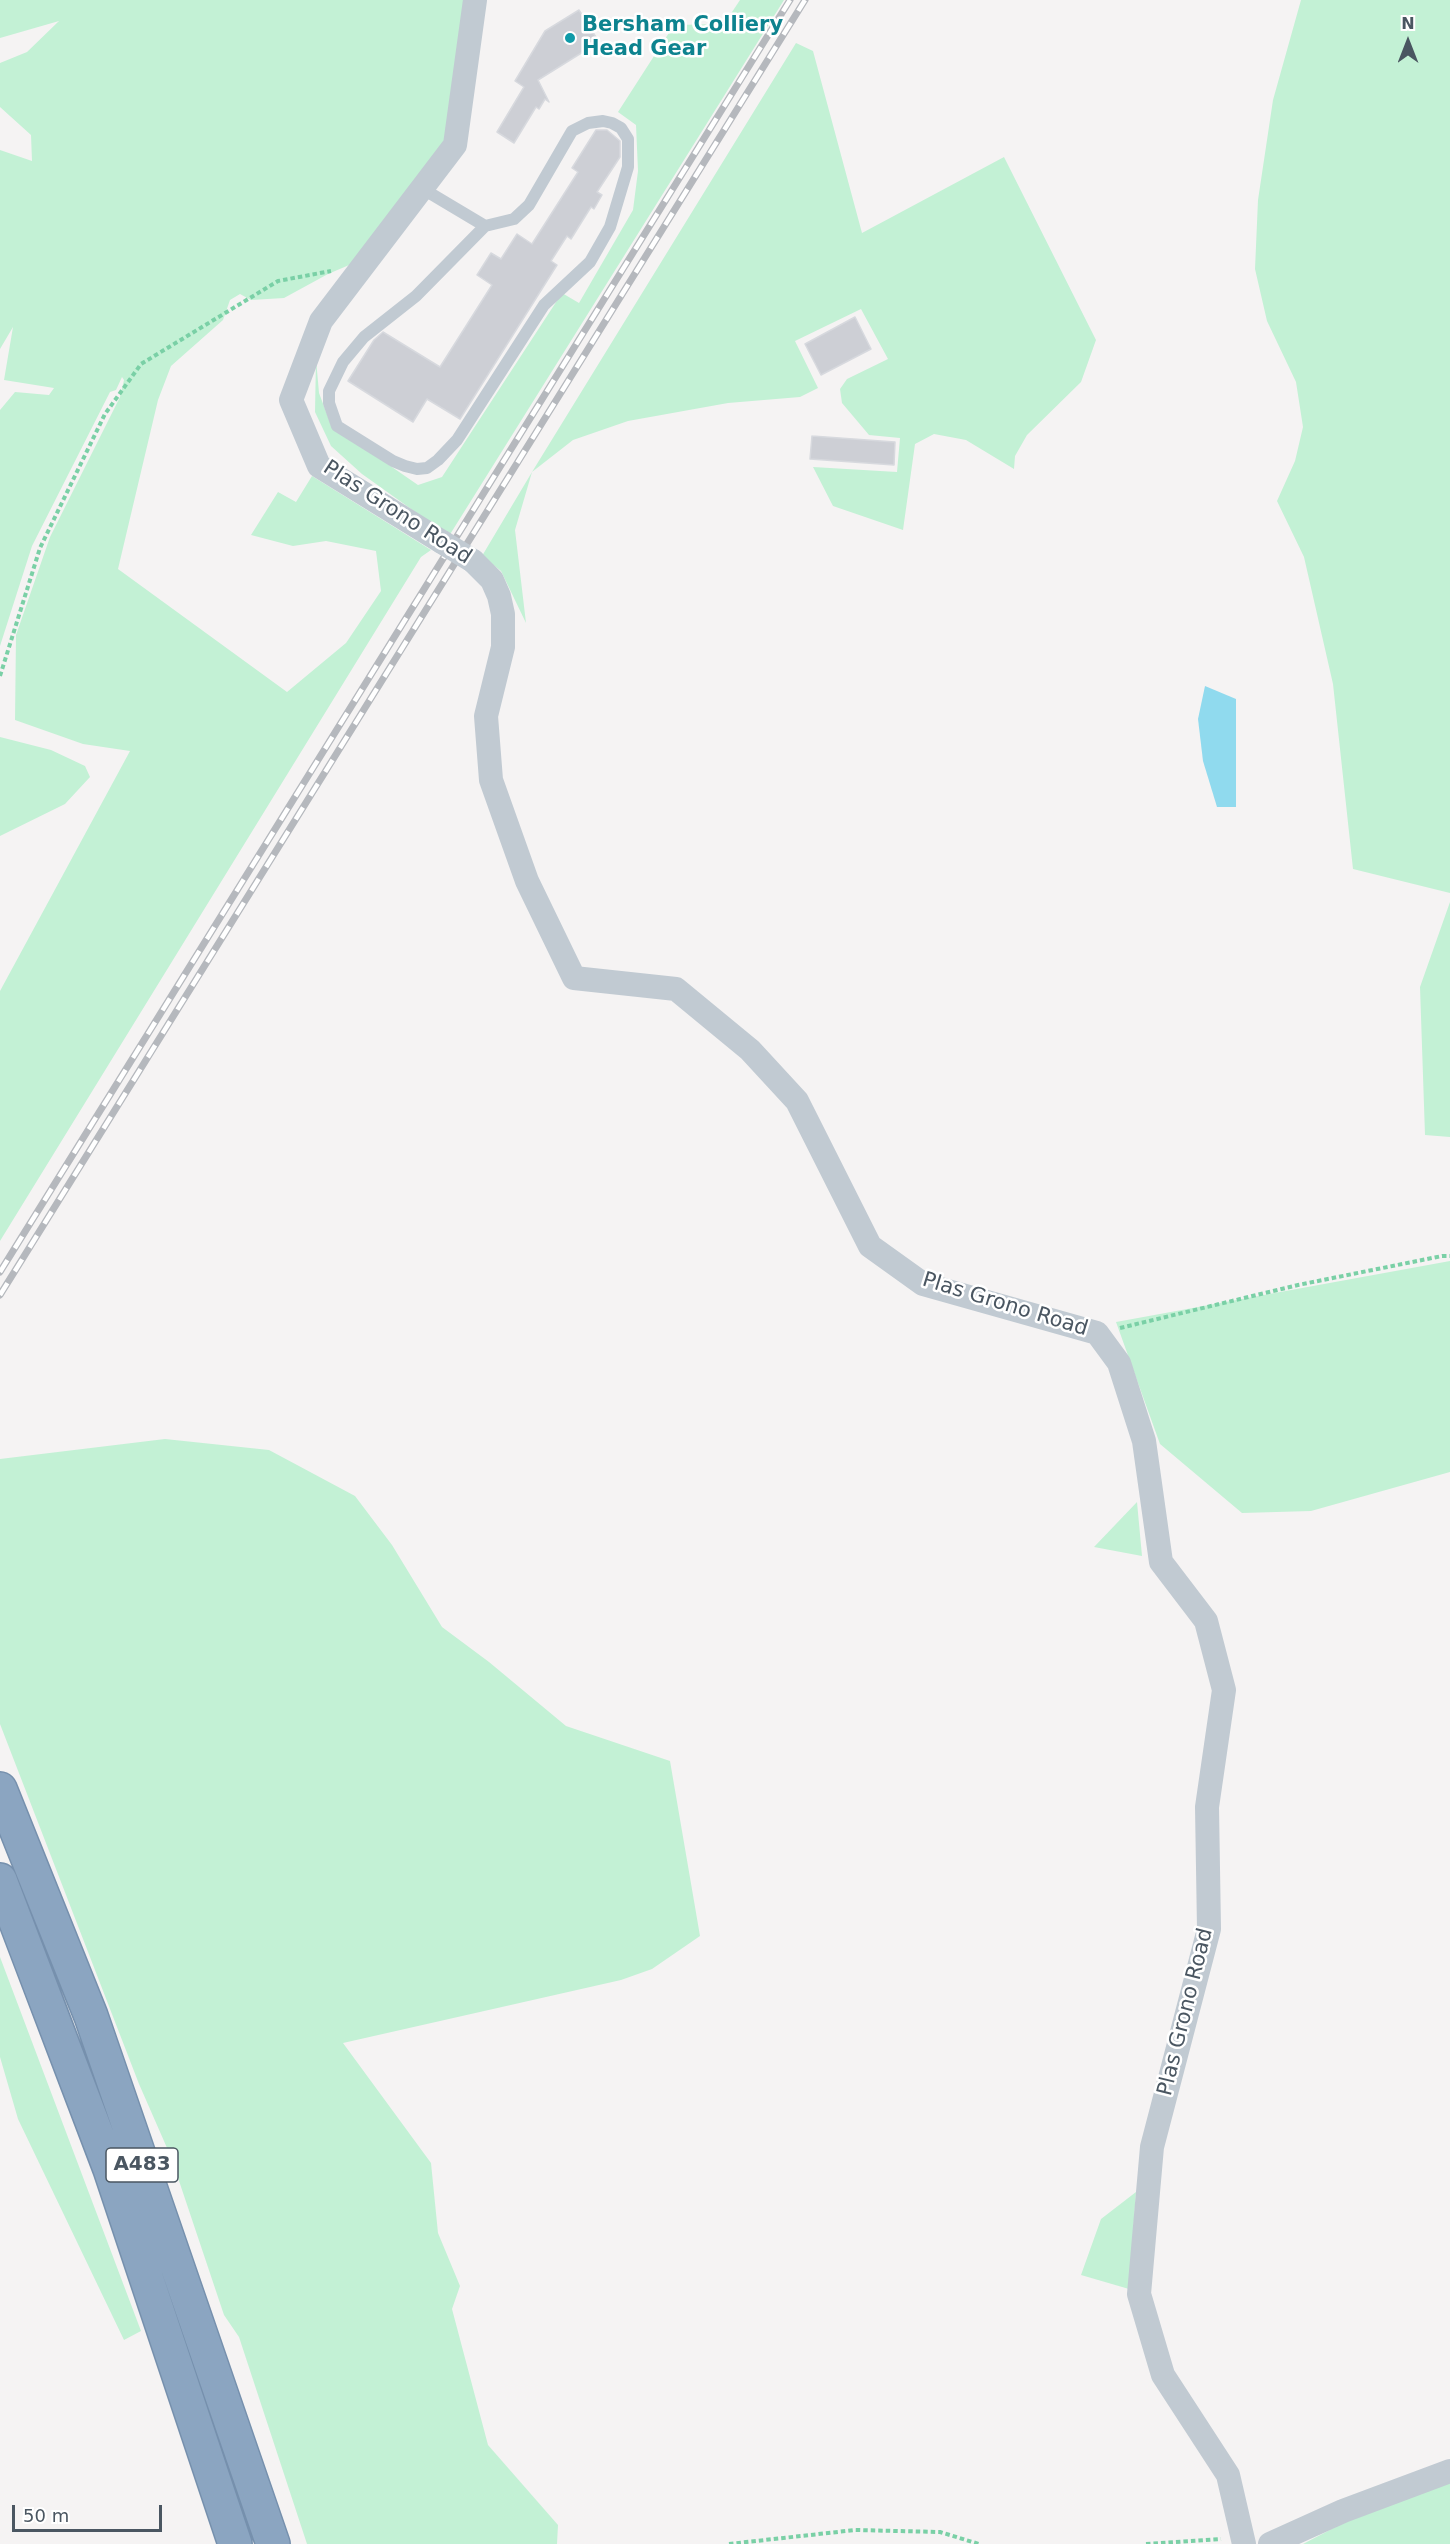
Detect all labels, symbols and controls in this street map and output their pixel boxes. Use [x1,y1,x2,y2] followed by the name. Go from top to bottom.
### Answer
[1378,12,1438,72] north arrow
[582,13,783,63] place label: Bersham Colliery Head Gear
[1401,14,1415,33] text: N
[563,31,577,45] marker: Bersham Colliery Head Gear
[318,456,476,570] street label: Plas Grono Road
[919,1268,1091,1342] street label: Plas Grono Road
[1153,1926,1219,2098] street label: Plas Grono Road
[106,2148,178,2182] road number: A483
[15,2493,165,2531] scale bar
[23,2505,69,2526] text: 50 m

